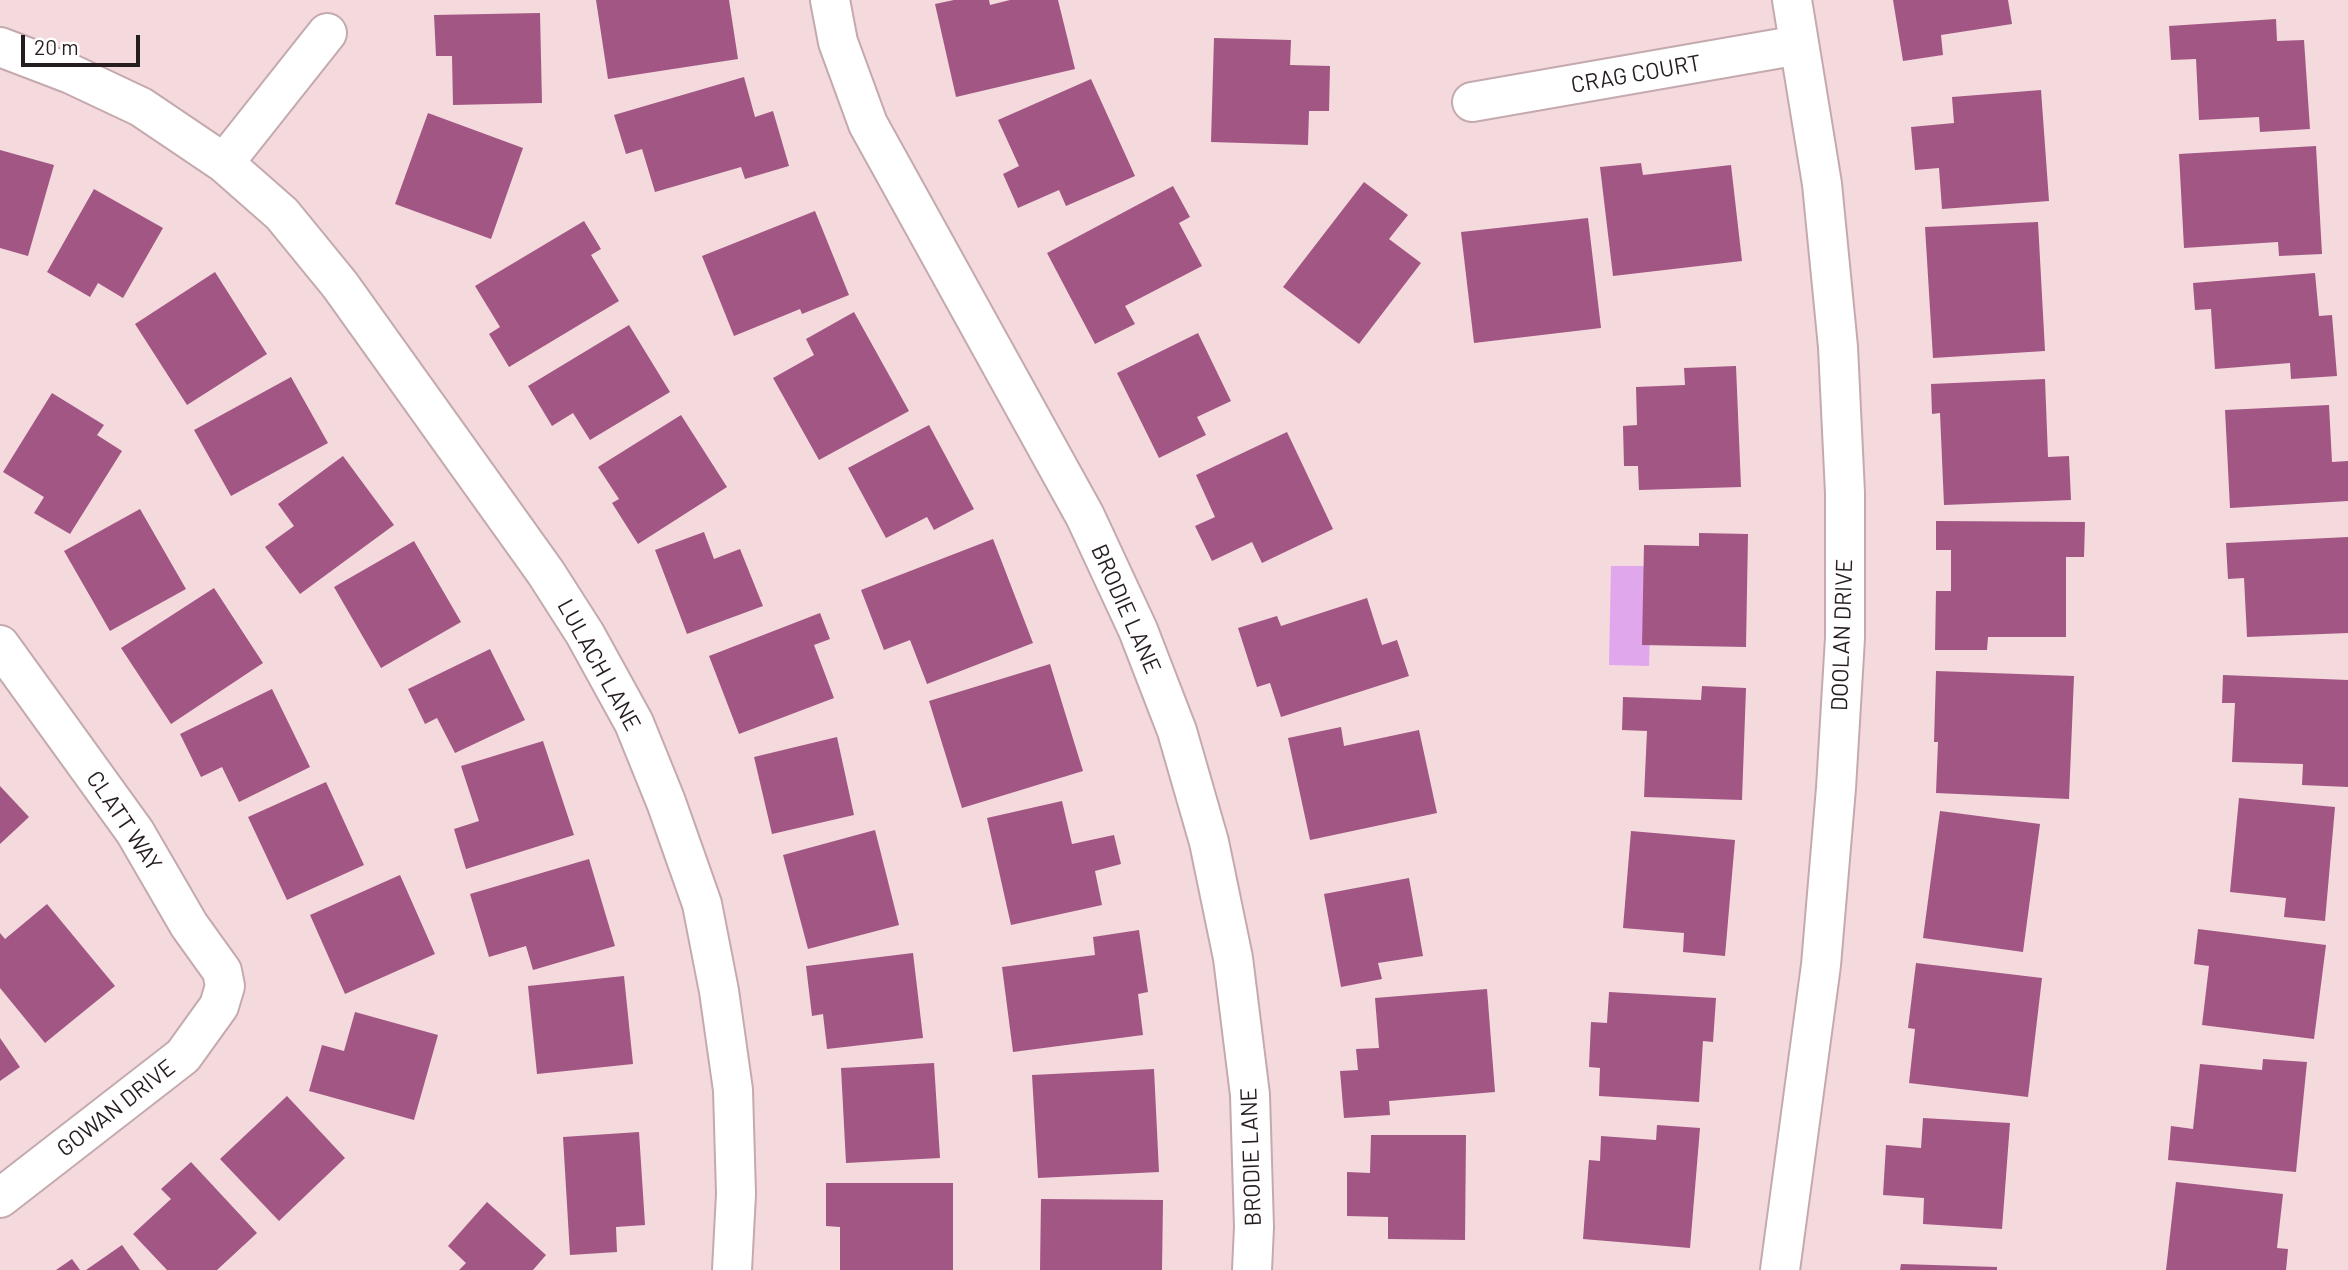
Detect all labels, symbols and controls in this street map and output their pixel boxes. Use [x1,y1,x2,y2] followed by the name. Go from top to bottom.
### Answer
[24,21,144,65] scale bar
[34,34,79,59] text: 20 m
[1569,49,1703,99] street label: CRAG COURT
[1085,540,1167,678] street label: BRODIE LANE
[1826,558,1858,712] street label: DOOLAN DRIVE
[551,594,647,736] street label: LULACH LANE
[81,766,167,876] street label: CLATT WAY
[52,1053,180,1163] street label: GOWAN DRIVE
[1235,1087,1267,1227] street label: BRODIE LANE

